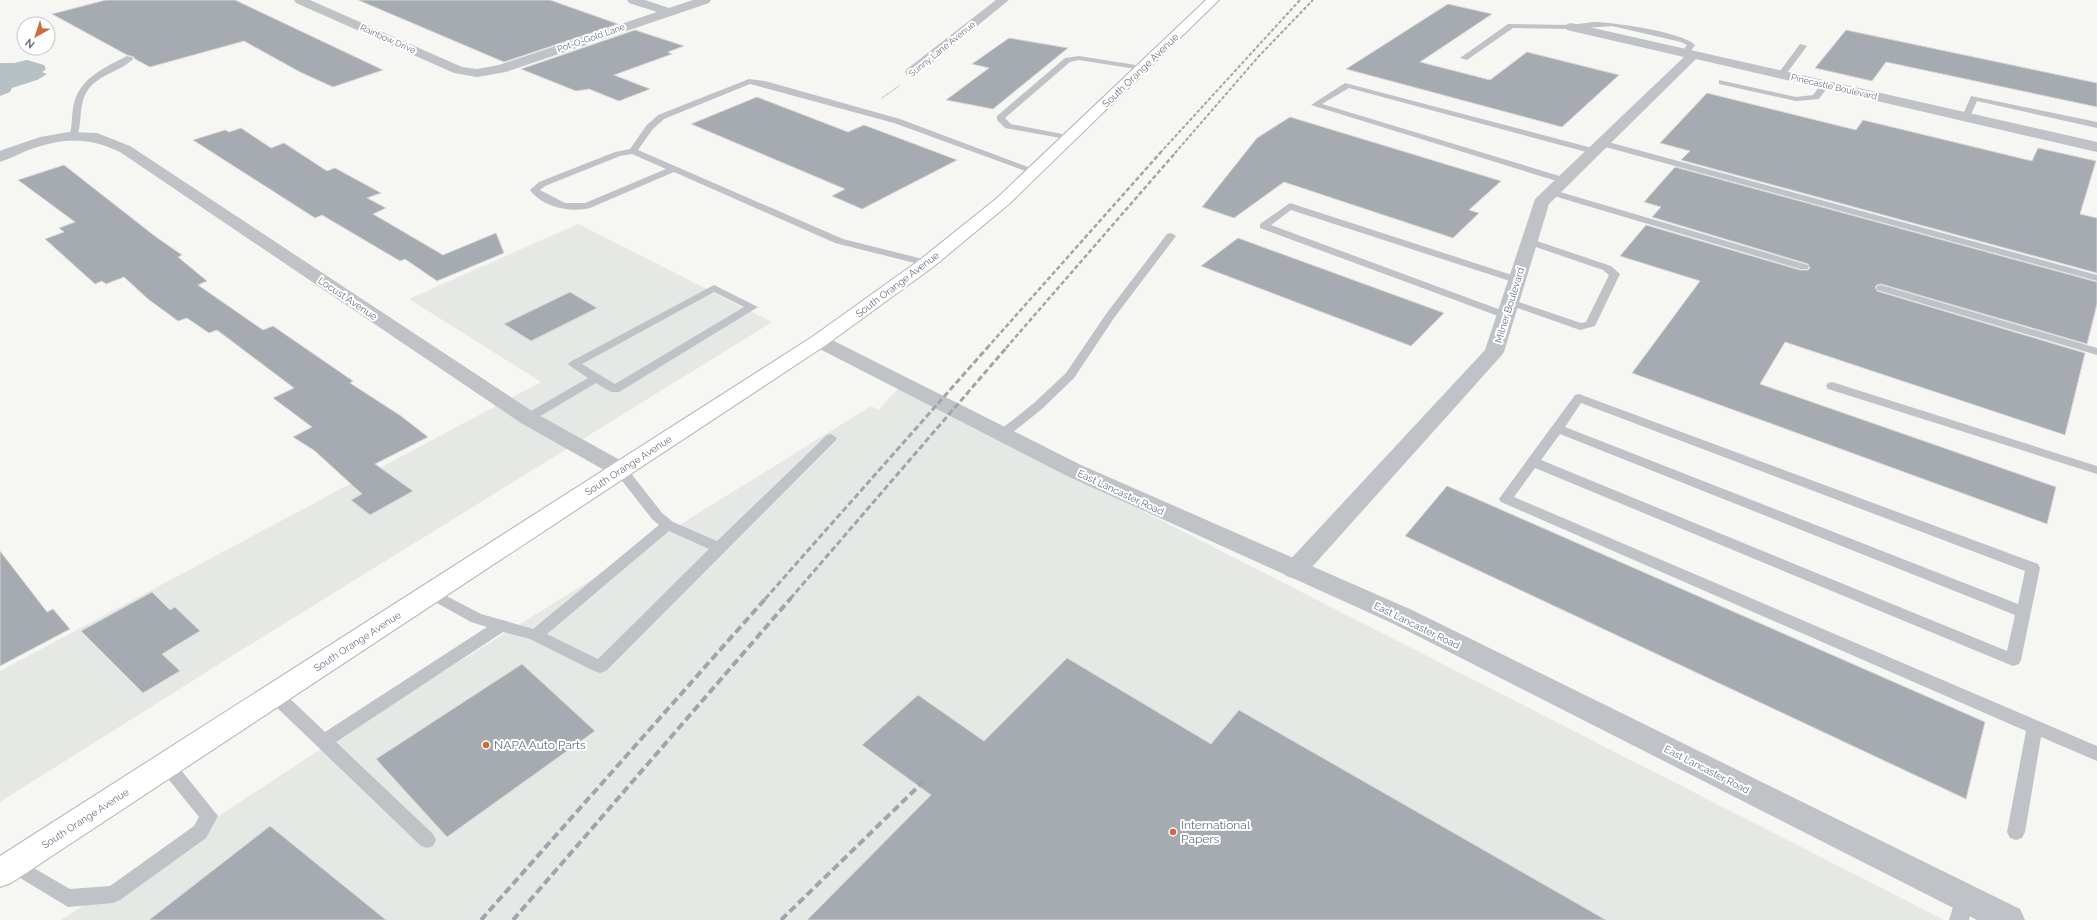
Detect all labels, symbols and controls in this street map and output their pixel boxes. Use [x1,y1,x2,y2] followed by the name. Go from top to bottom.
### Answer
[16,16,56,56] north arrow
[907,19,978,79] street label: Sunny Lane Avenue
[556,21,627,54] street label: Pot-O-Gold Lane
[359,22,418,56] street label: Rainbow Drive
[1100,31,1181,110] street label: South Orange Avenue
[23,36,37,51] text: N
[1790,72,1878,102] street label: Pinecastle Boulevard
[854,249,941,319] street label: South Orange Avenue
[1493,266,1526,344] street label: Milner Boulevard
[316,275,379,322] street label: Locust Avenue
[583,433,674,498] street label: South Orange Avenue
[1076,468,1166,517] street label: East Lancaster Road
[1372,600,1461,651] street label: East Lancaster Road
[312,609,403,674] street label: South Orange Avenue
[494,738,586,752] place label: NAPA Auto Parts
[481,740,491,750] marker: NAPA Auto Parts
[1662,743,1751,796] street label: East Lancaster Road
[40,786,131,851] street label: South Orange Avenue
[1181,818,1251,846] place label: International Papers
[1168,827,1178,837] marker: International Papers

